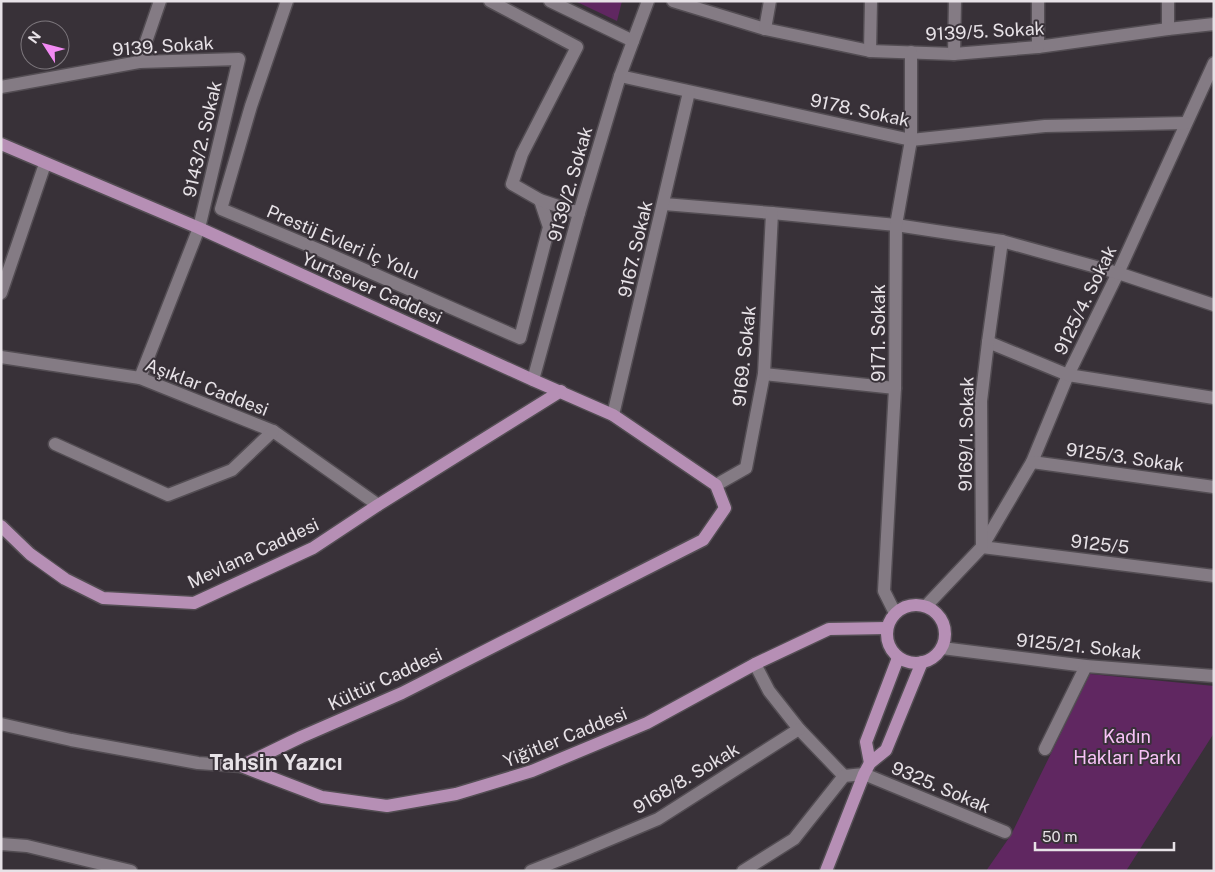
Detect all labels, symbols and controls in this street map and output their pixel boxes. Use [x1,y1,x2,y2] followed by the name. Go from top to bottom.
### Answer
[925,17,1045,45] street label: 9139/5. Sokak
[20,20,70,70] north arrow
[25,28,44,46] text: N
[112,32,214,60] street label: 9139. Sokak
[178,79,226,199] street label: 9143/2. Sokak
[808,89,912,131] street label: 9178. Sokak
[544,124,596,244] street label: 9139/2. Sokak
[264,199,423,284] street label: Prestij Evleri İç Yolu
[614,199,656,299] street label: 9167. Sokak
[1049,242,1121,358] street label: 9125/4. Sokak
[299,248,445,328] street label: Yurtsever Caddesi
[868,284,889,382] street label: 9171. Sokak
[728,304,760,408] street label: 9169. Sokak
[142,354,272,420] street label: Aşıklar Caddesi
[954,376,978,492] street label: 9169/1. Sokak
[1065,438,1185,476] street label: 9125/3. Sokak
[184,513,322,593] street label: Mevlana Caddesi
[1070,530,1130,558] street label: 9125/5
[1015,629,1143,663] street label: 9125/21. Sokak
[325,643,445,715] street label: Kültür Caddesi
[500,703,630,771] street label: Yiğitler Caddesi
[1073,726,1181,768] park label: Kadın Hakları Parkı
[629,738,743,818] street label: 9168/8. Sokak
[210,749,343,775] district label: Tahsin Yazıcı
[888,757,994,817] street label: 9325. Sokak
[1035,820,1174,852] scale bar
[1042,828,1077,845] text: 50 m

